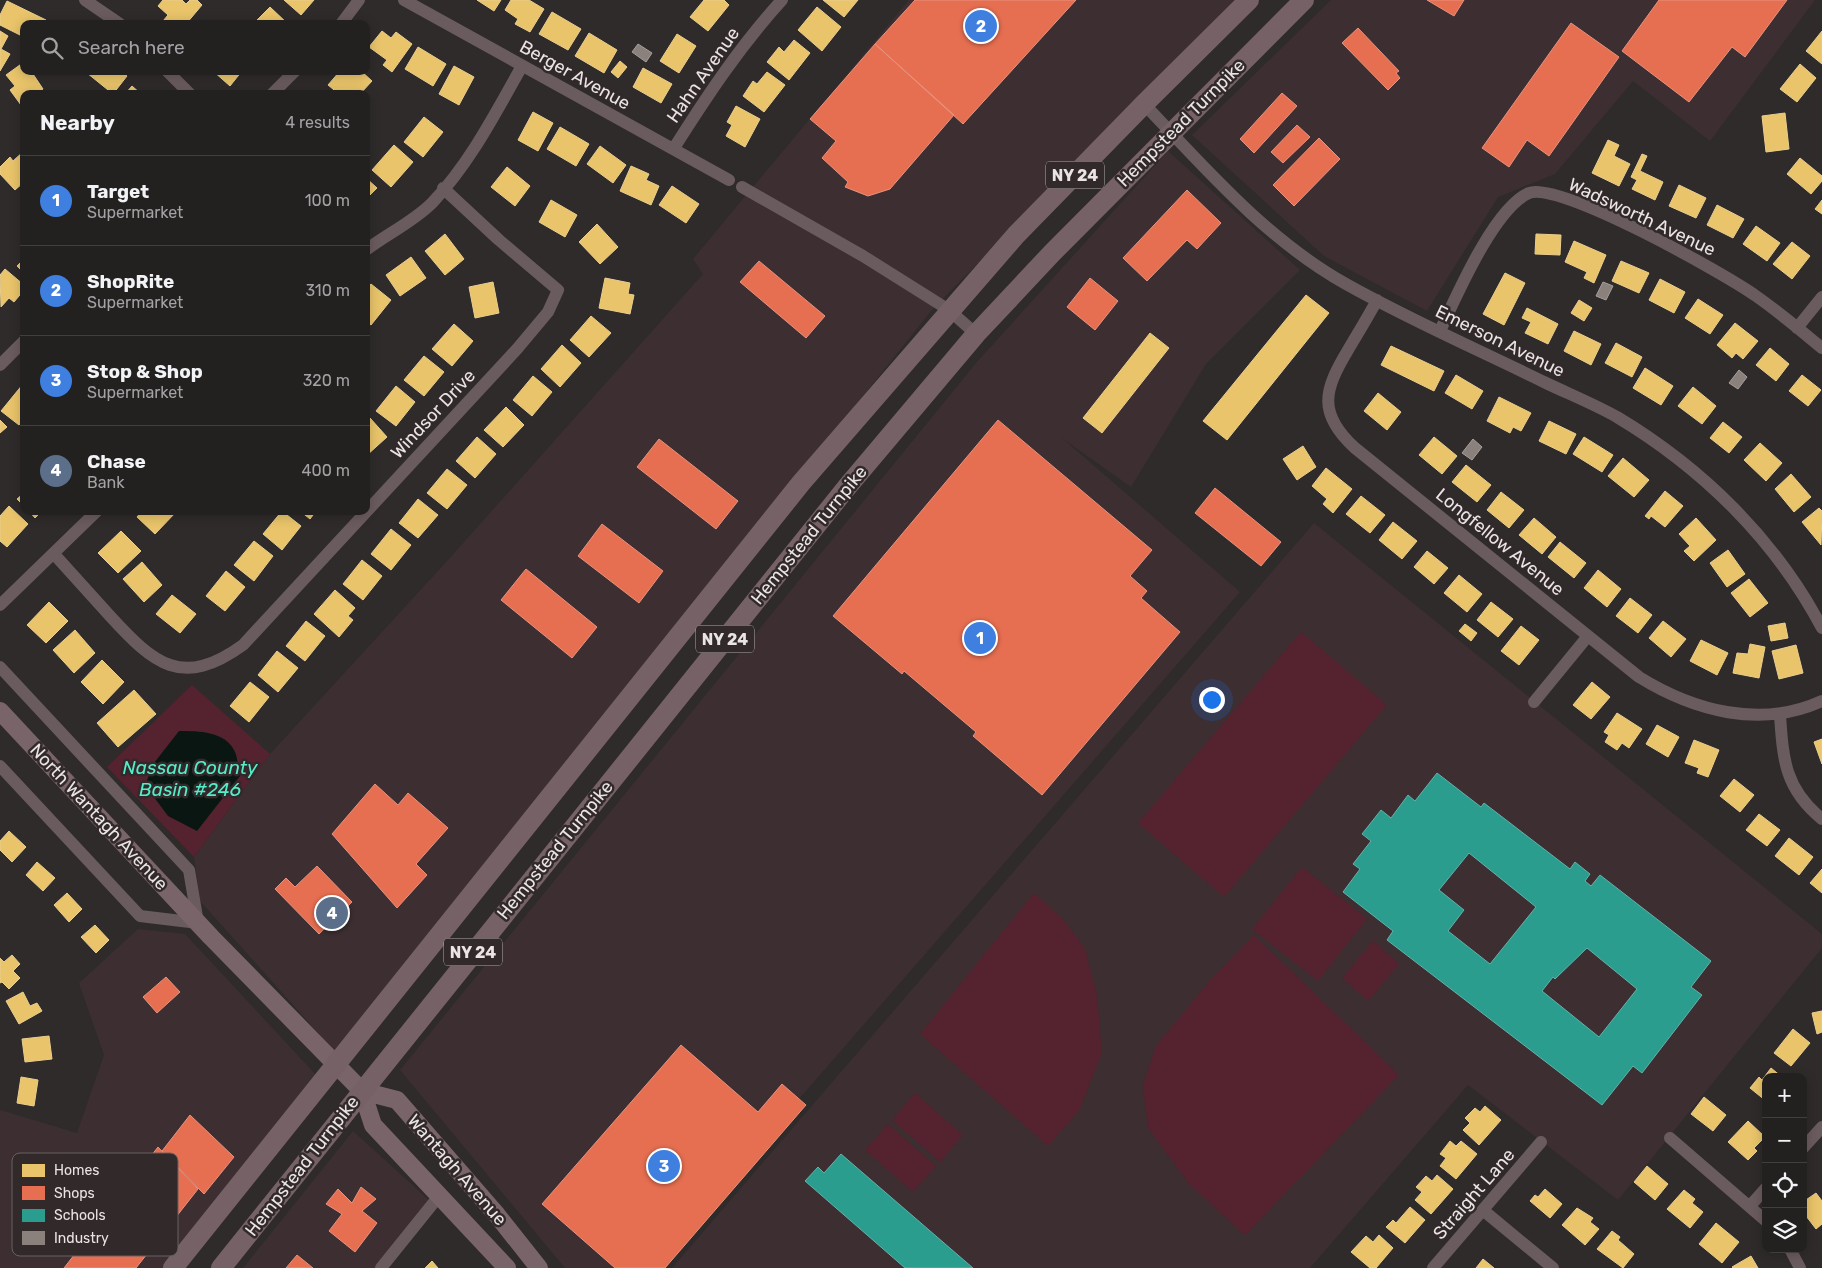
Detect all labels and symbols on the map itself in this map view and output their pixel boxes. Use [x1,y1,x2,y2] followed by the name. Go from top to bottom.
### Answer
[965,7,997,45] pin: 2
[662,23,744,127] street label: Hahn Avenue
[516,36,634,114] street label: Berger Avenue
[1112,54,1250,192] street label: Hempstead Turnpike
[1046,162,1104,188] road number: NY 24
[1565,173,1719,261] street label: Wadsworth Avenue
[1432,300,1568,382] street label: Emerson Avenue
[386,365,480,463] street label: Windsor Drive
[746,461,872,609] street label: Hempstead Turnpike
[1431,484,1569,600] street label: Longfellow Avenue
[964,619,996,657] pin: 1
[696,626,754,652] road number: NY 24
[1199,687,1225,713] your location
[25,739,173,895] street label: North Wantagh Avenue
[122,756,258,801] water label: Nassau County Basin #246
[492,776,618,924] street label: Hempstead Turnpike
[316,894,348,932] pin: 4
[444,939,502,966] road number: NY 24
[240,1091,364,1241] street label: Hempstead Turnpike
[403,1110,511,1230] street label: Wantagh Avenue
[1429,1144,1519,1244] street label: Straight Lane
[648,1147,680,1185] pin: 3
[12,1153,178,1256] legend
[54,1162,99,1179] text: Homes
[54,1185,95,1202] text: Shops
[54,1207,106,1224] text: Schools
[54,1230,109,1247] text: Industry

